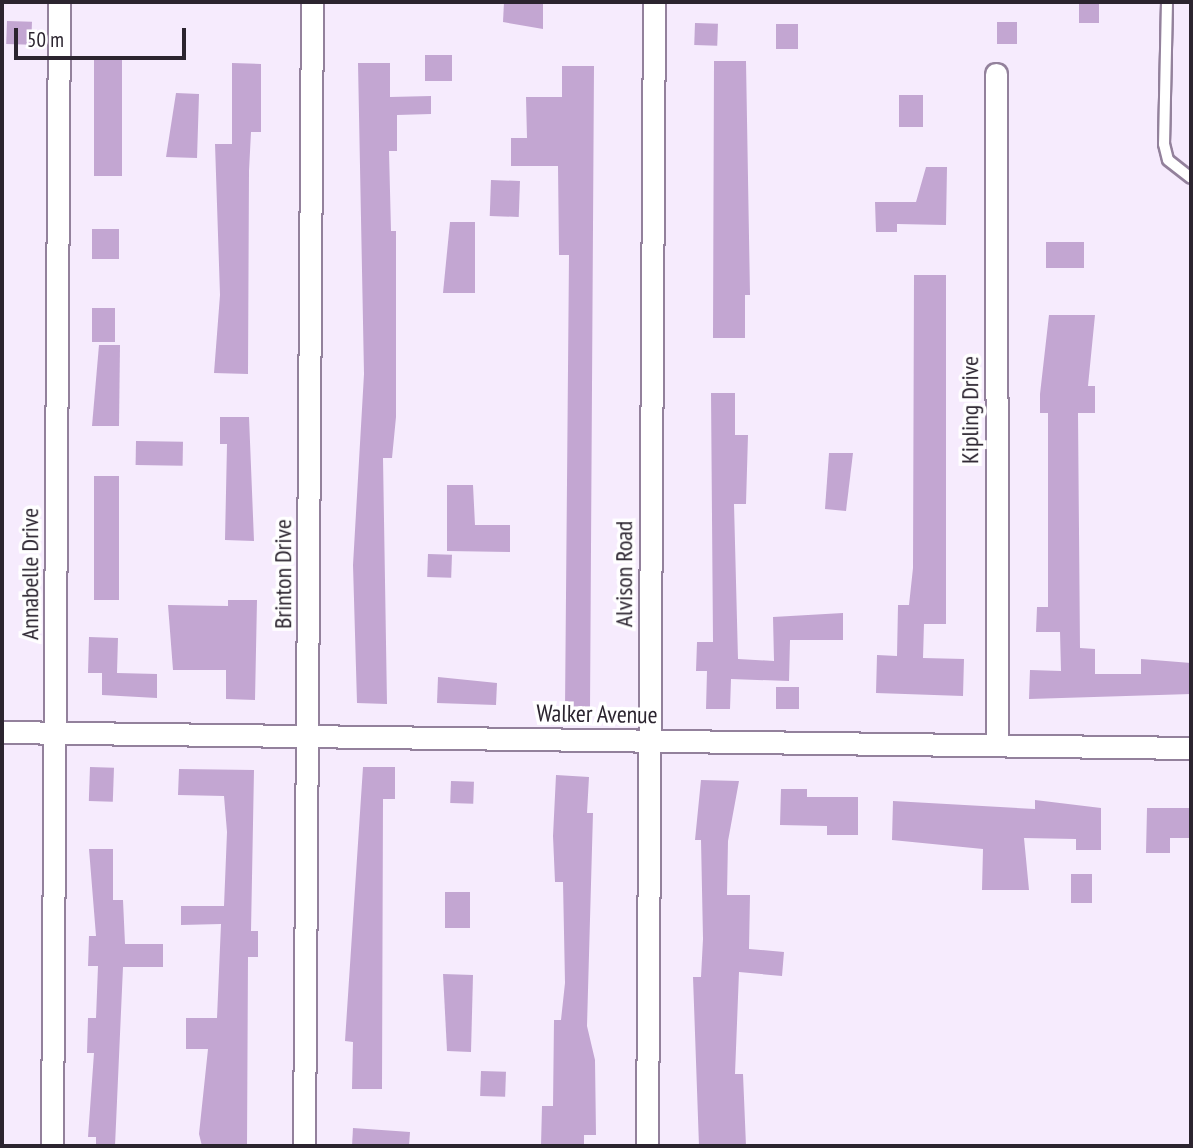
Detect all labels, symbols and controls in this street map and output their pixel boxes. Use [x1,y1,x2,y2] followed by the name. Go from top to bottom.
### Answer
[18,14,189,58] scale bar
[27,26,64,53] text: 50 m
[956,356,984,464] street label: Kipling Drive
[16,508,44,640] street label: Annabelle Drive
[269,519,297,629] street label: Brinton Drive
[610,521,638,627] street label: Alvison Road
[536,699,658,729] street label: Walker Avenue

